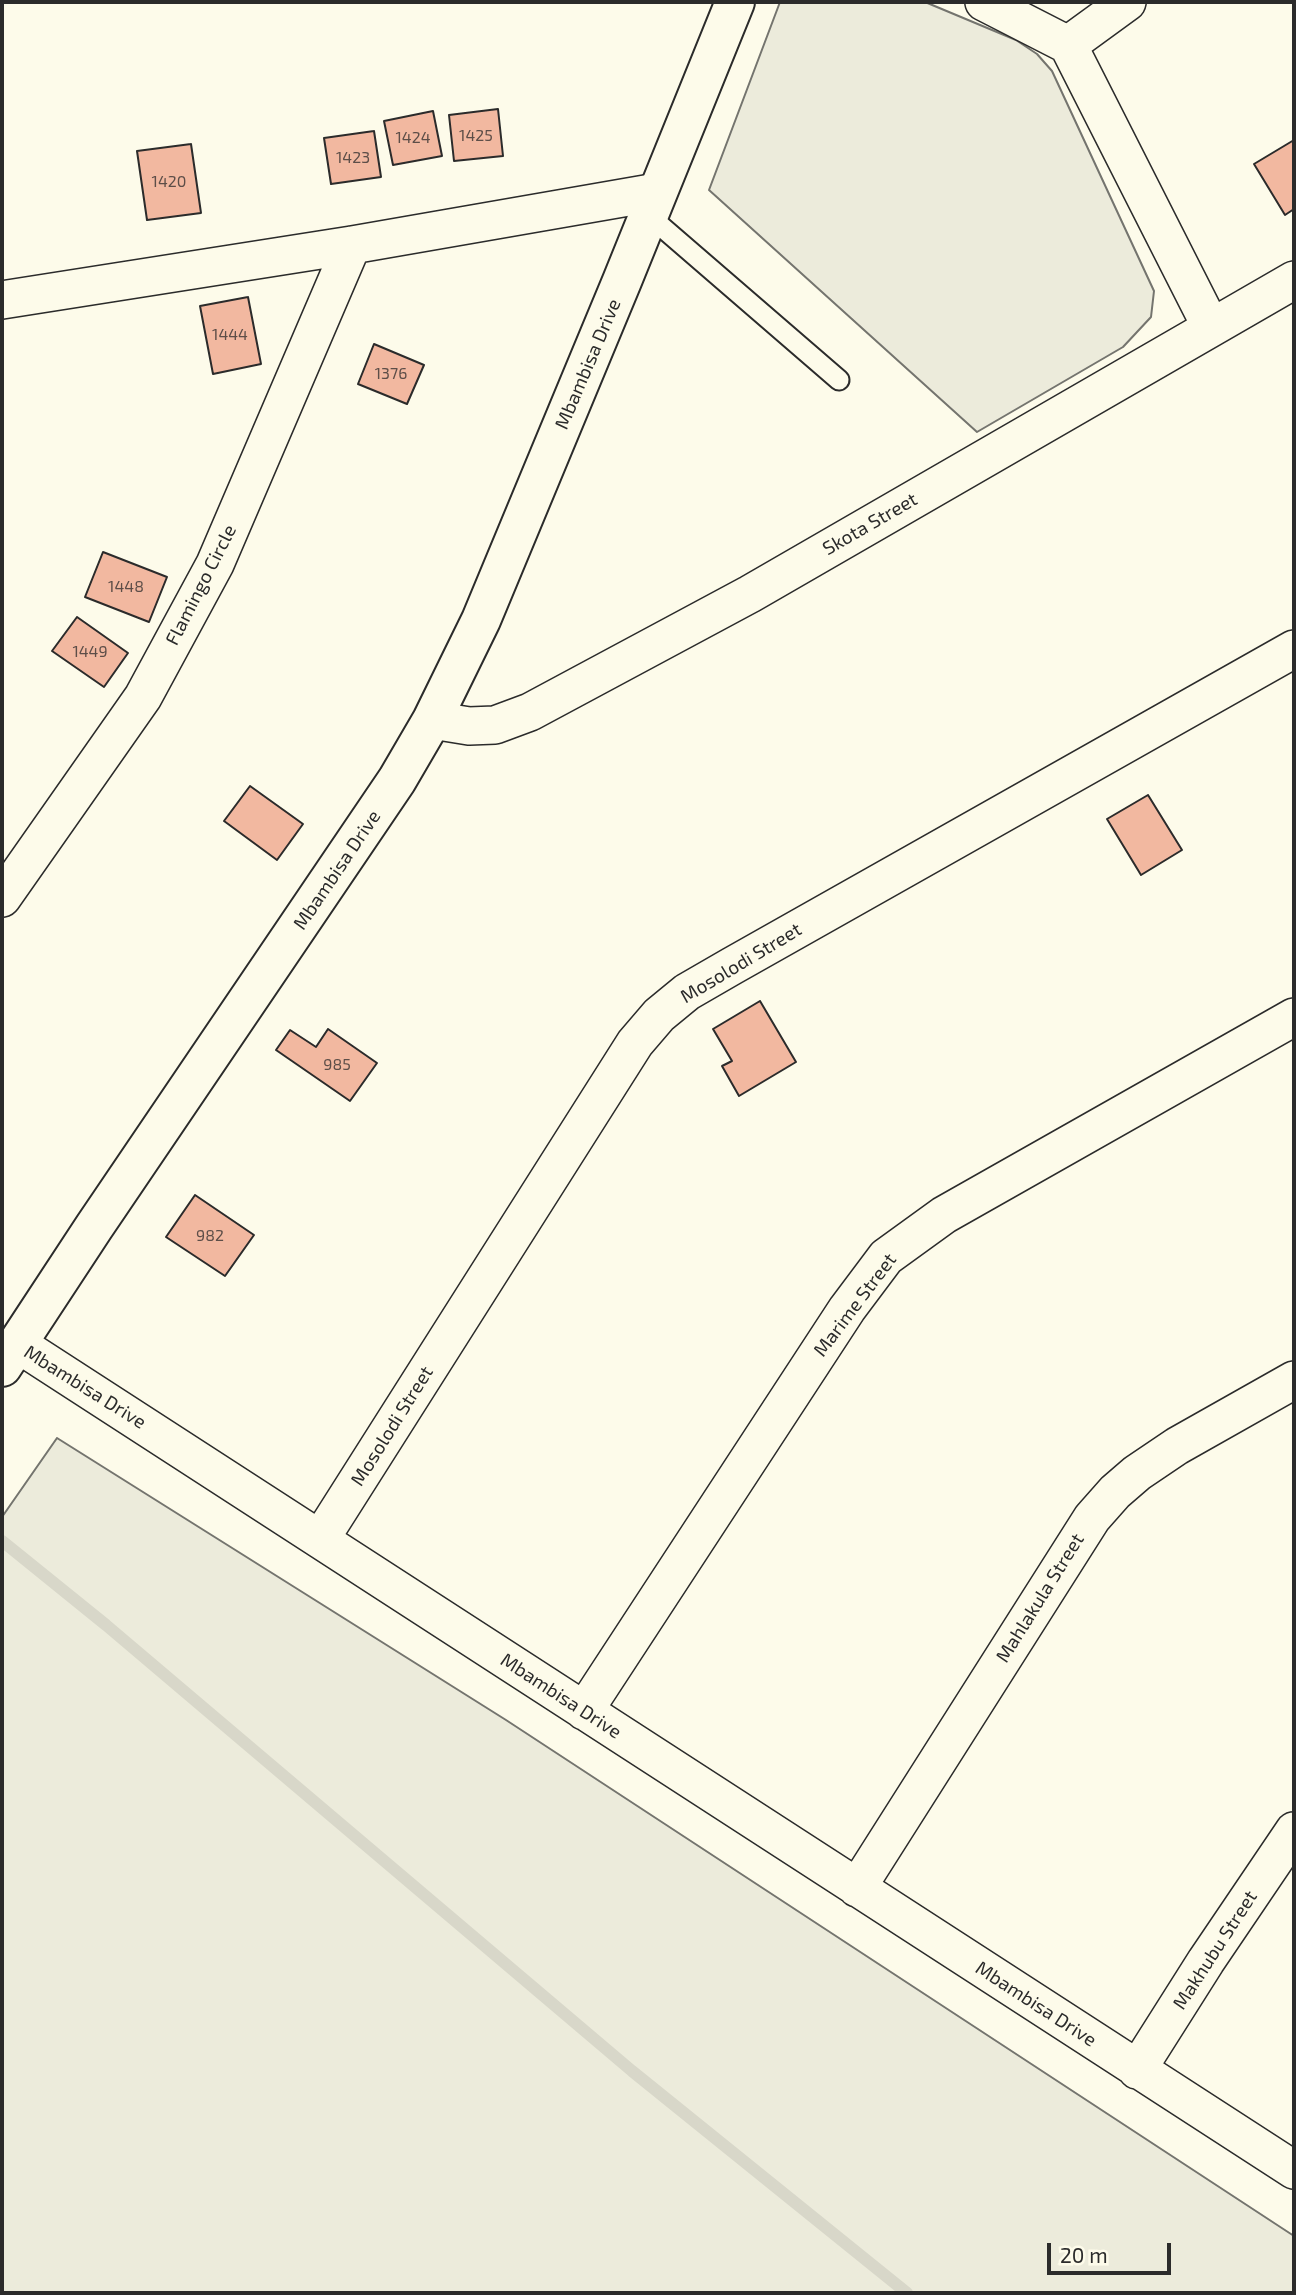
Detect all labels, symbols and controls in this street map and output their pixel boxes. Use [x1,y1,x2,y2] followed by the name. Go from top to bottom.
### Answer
[459,126,493,146] house number: 1425
[395,128,431,148] house number: 1424
[336,148,370,168] house number: 1423
[152,172,186,192] house number: 1420
[550,295,626,433] street label: Mbambisa Drive
[212,325,248,345] house number: 1444
[375,364,407,384] house number: 1376
[819,488,921,560] street label: Skota Street
[161,521,241,649] street label: Flamingo Circle
[108,577,144,597] house number: 1448
[72,642,108,662] house number: 1449
[289,806,385,934] street label: Mbambisa Drive
[676,918,806,1008] street label: Mosolodi Street
[323,1055,351,1075] house number: 985
[196,1226,224,1246] house number: 982
[809,1249,901,1361] street label: Marime Street
[20,1340,150,1434] street label: Mbambisa Drive
[346,1362,438,1490] street label: Mosolodi Street
[991,1529,1089,1667] street label: Mahlakula Street
[496,1648,626,1744] street label: Mbambisa Drive
[1168,1886,1262,2014] street label: Makhubu Street
[971,1956,1101,2052] street label: Mbambisa Drive
[1051,2228,1175,2272] scale bar
[1060,2242,1108,2267] text: 20 m

